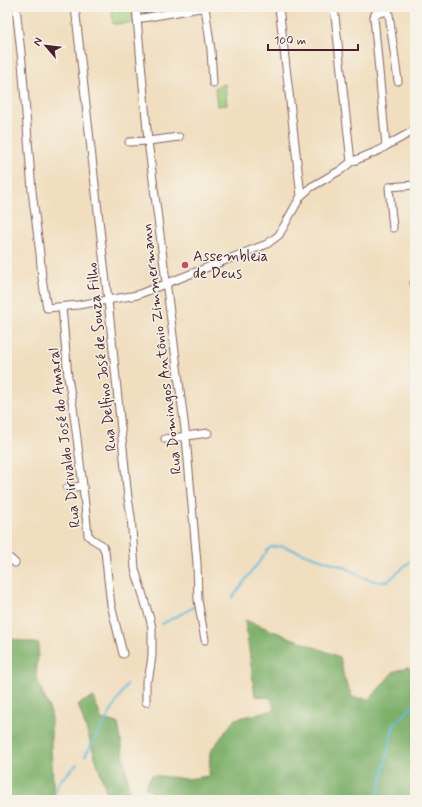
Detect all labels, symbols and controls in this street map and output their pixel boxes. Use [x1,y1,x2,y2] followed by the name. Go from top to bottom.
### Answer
[26,26,66,66] north arrow
[268,26,358,52] scale bar
[274,33,306,49] text: 100 m
[30,35,46,48] text: N
[137,222,187,475] street label: Rua Domingos Antônio Zimmermann
[193,247,269,284] place label: Assembleia de Deus
[180,260,190,270] marker: Assembleia de Deus
[82,261,122,452] street label: Rua Delfino José de Souza Filho
[44,347,86,529] street label: Rua Dirivaldo José do Amaral

